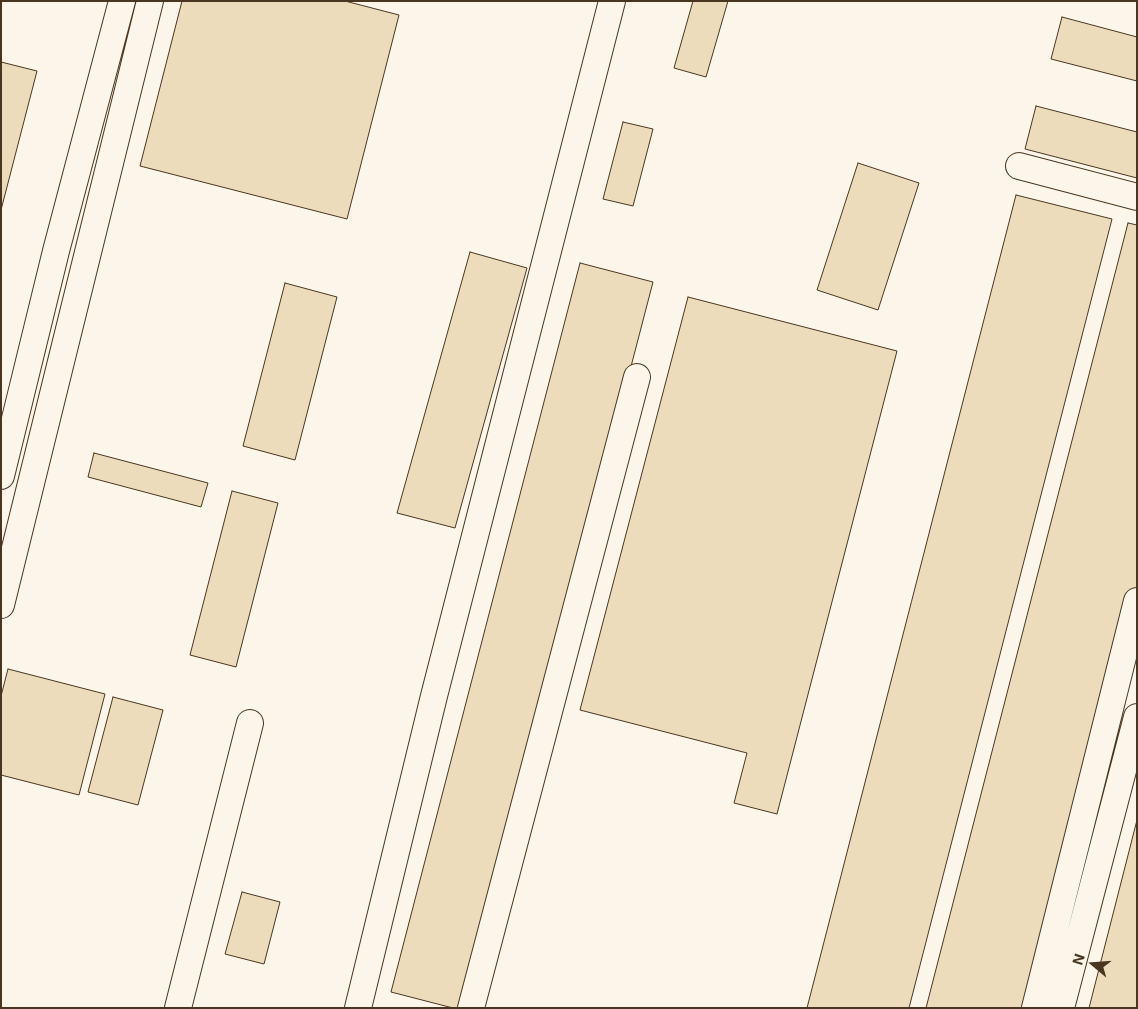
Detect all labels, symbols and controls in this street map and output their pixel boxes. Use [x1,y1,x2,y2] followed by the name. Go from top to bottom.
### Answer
[1068,939,1118,989] north arrow
[1069,952,1088,967] text: N

